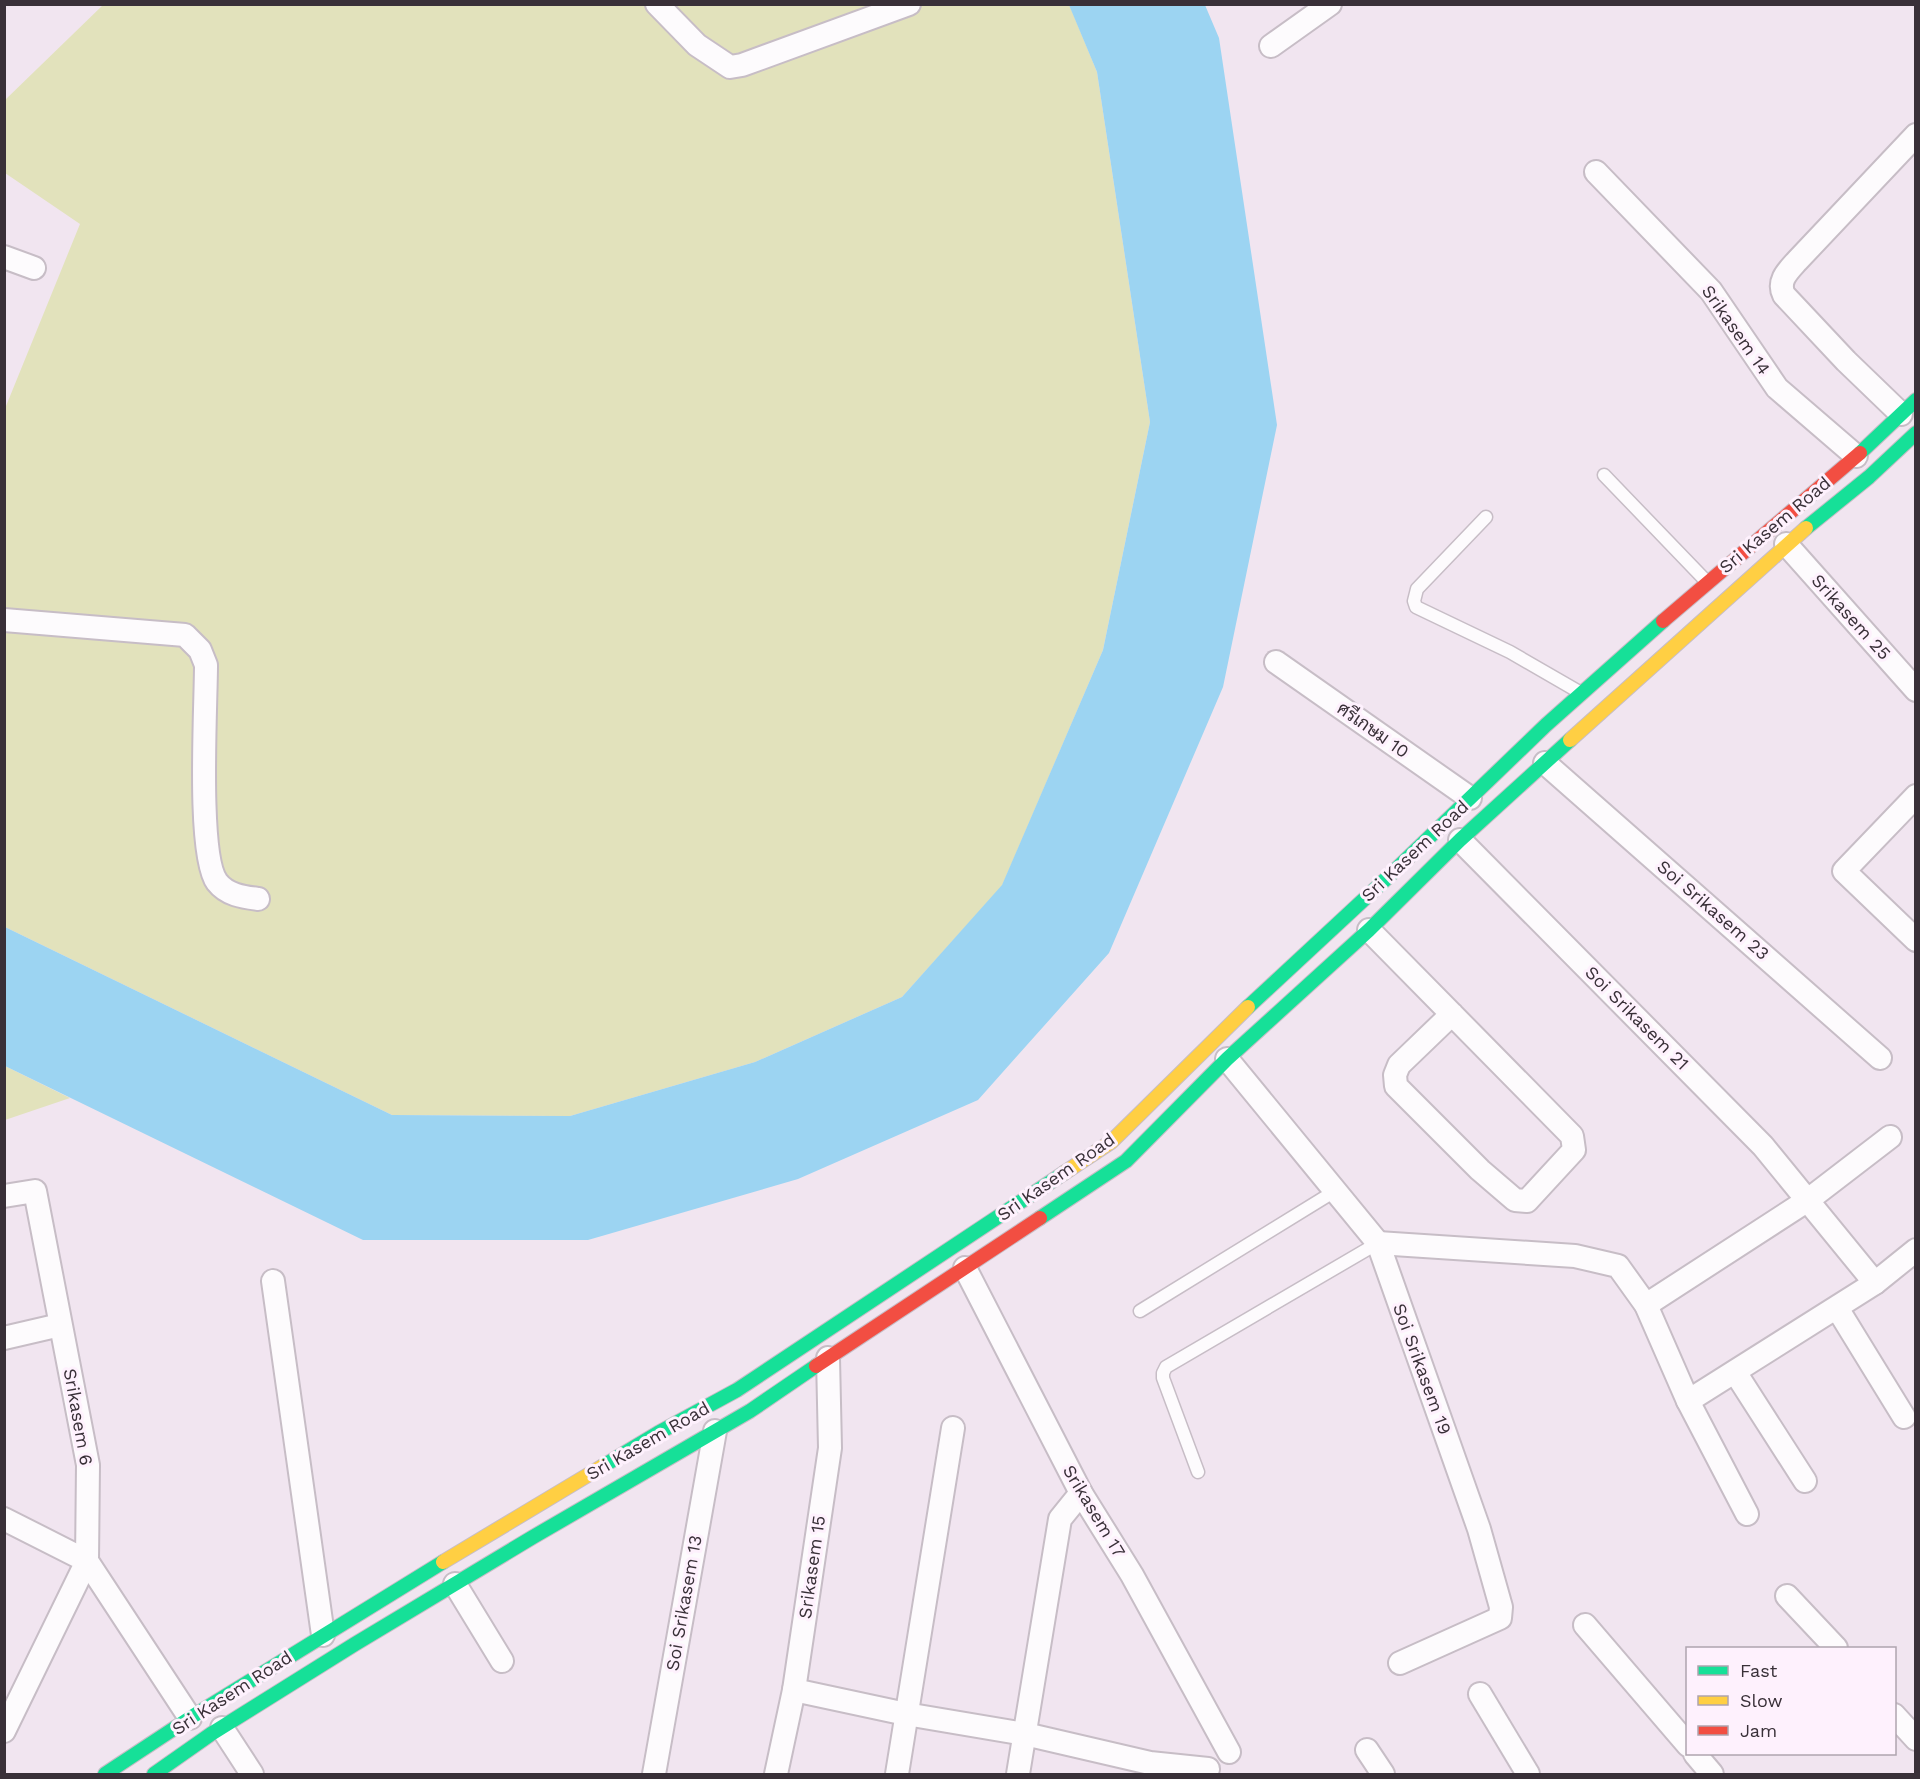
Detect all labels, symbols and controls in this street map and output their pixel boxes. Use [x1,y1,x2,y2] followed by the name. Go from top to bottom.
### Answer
[1698,281,1775,379] street label: Srikasem 14
[1715,472,1835,577] street label: Sri Kasem Road
[1807,570,1895,664] street label: Srikasem 25
[1333,696,1414,762] street label: ศรีเกษม 10
[1357,796,1472,906] street label: Sri Kasem Road
[1653,855,1774,964] street label: Soi Srikasem 23
[1581,962,1693,1074] street label: Soi Srikasem 21
[993,1128,1118,1225] street label: Sri Kasem Road
[1389,1300,1456,1437] street label: Soi Srikasem 19
[60,1367,97,1467] street label: Srikasem 6
[582,1397,713,1484] street label: Sri Kasem Road
[1059,1461,1130,1561] street label: Srikasem 17
[794,1514,829,1620] street label: Srikasem 15
[661,1533,706,1672] street label: Soi Srikasem 13
[168,1646,296,1739] street label: Sri Kasem Road
[1686,1647,1896,1755] legend
[1740,1660,1778,1681] text: Fast
[1740,1690,1783,1711] text: Slow
[1740,1720,1777,1741] text: Jam

